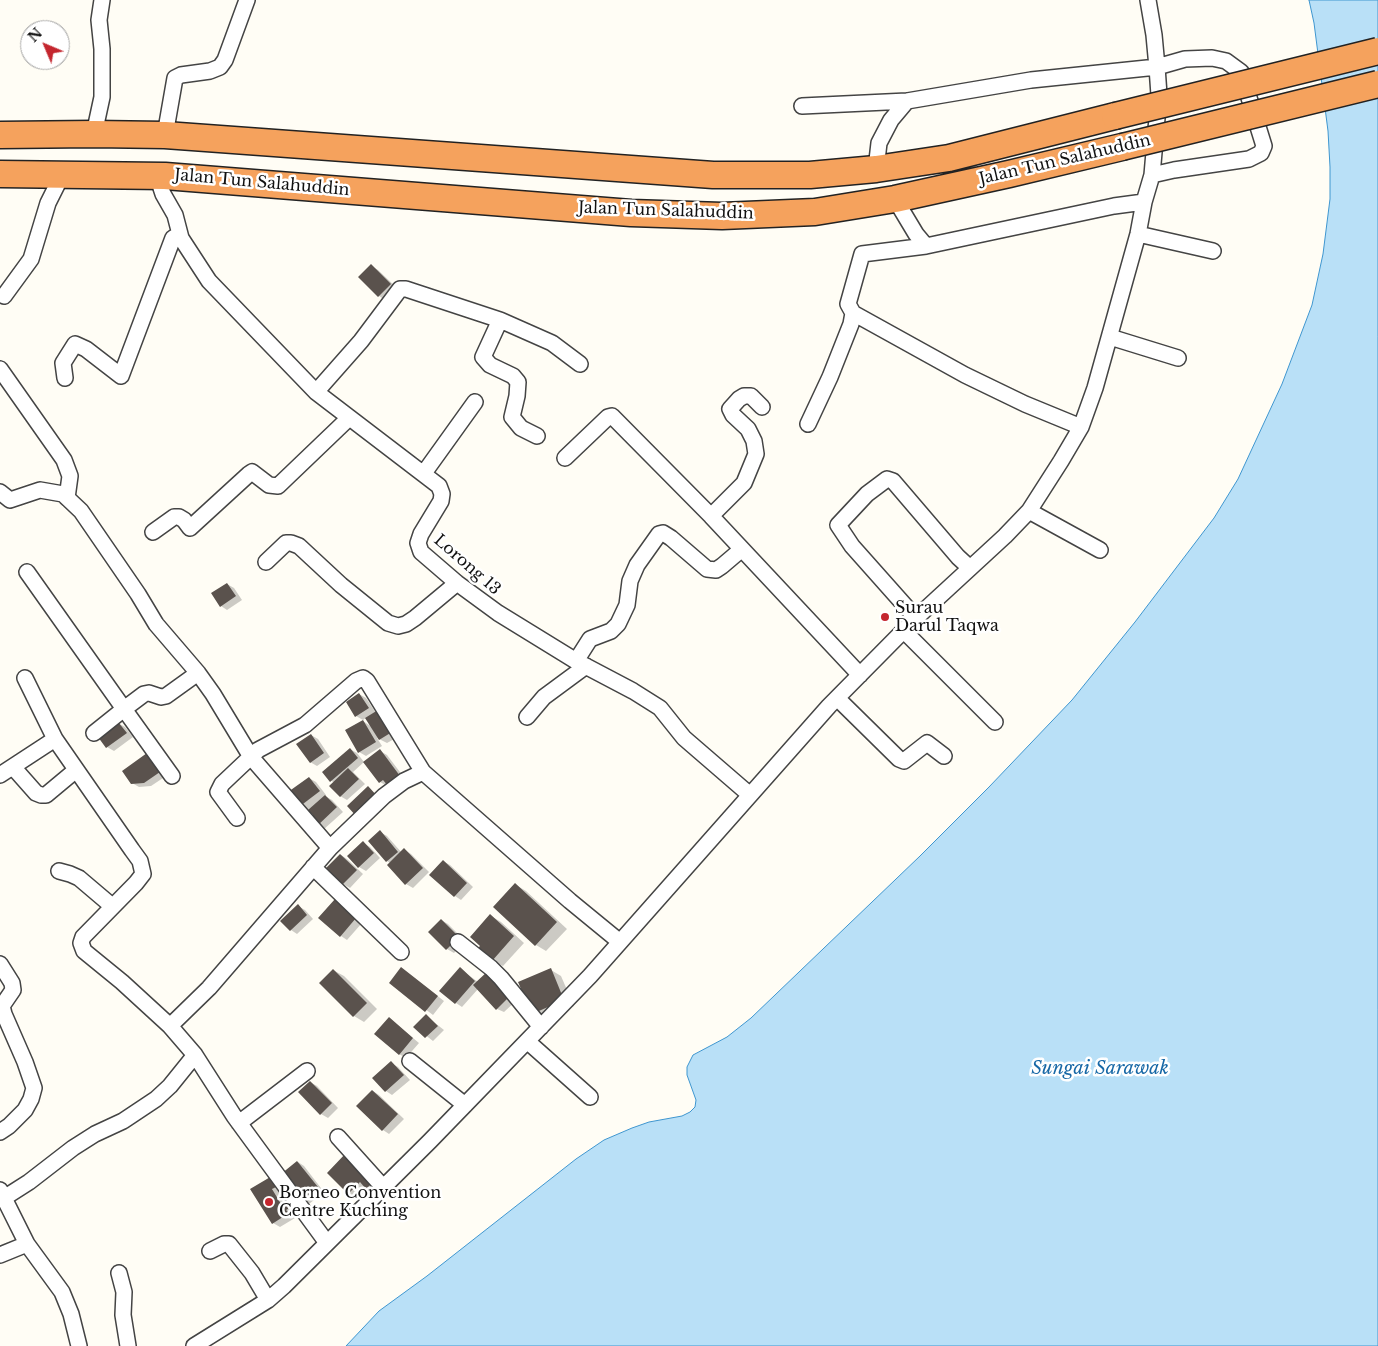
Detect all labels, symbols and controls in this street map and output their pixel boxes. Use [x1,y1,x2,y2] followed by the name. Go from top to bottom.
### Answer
[20,20,70,70] north arrow
[24,24,46,46] text: N
[977,131,1153,189] street label: Jalan Tun Salahuddin
[174,166,350,200] street label: Jalan Tun Salahuddin
[578,198,754,224] street label: Jalan Tun Salahuddin
[430,531,504,599] street label: Lorong 13
[895,598,999,636] place label: Surau Darul Taqwa
[879,611,891,623] marker: Surau Darul Taqwa
[1031,1058,1169,1080] water label: Sungai Sarawak
[279,1183,441,1221] place label: Borneo Convention Centre Kuching
[263,1196,275,1208] marker: Borneo Convention Centre Kuching

